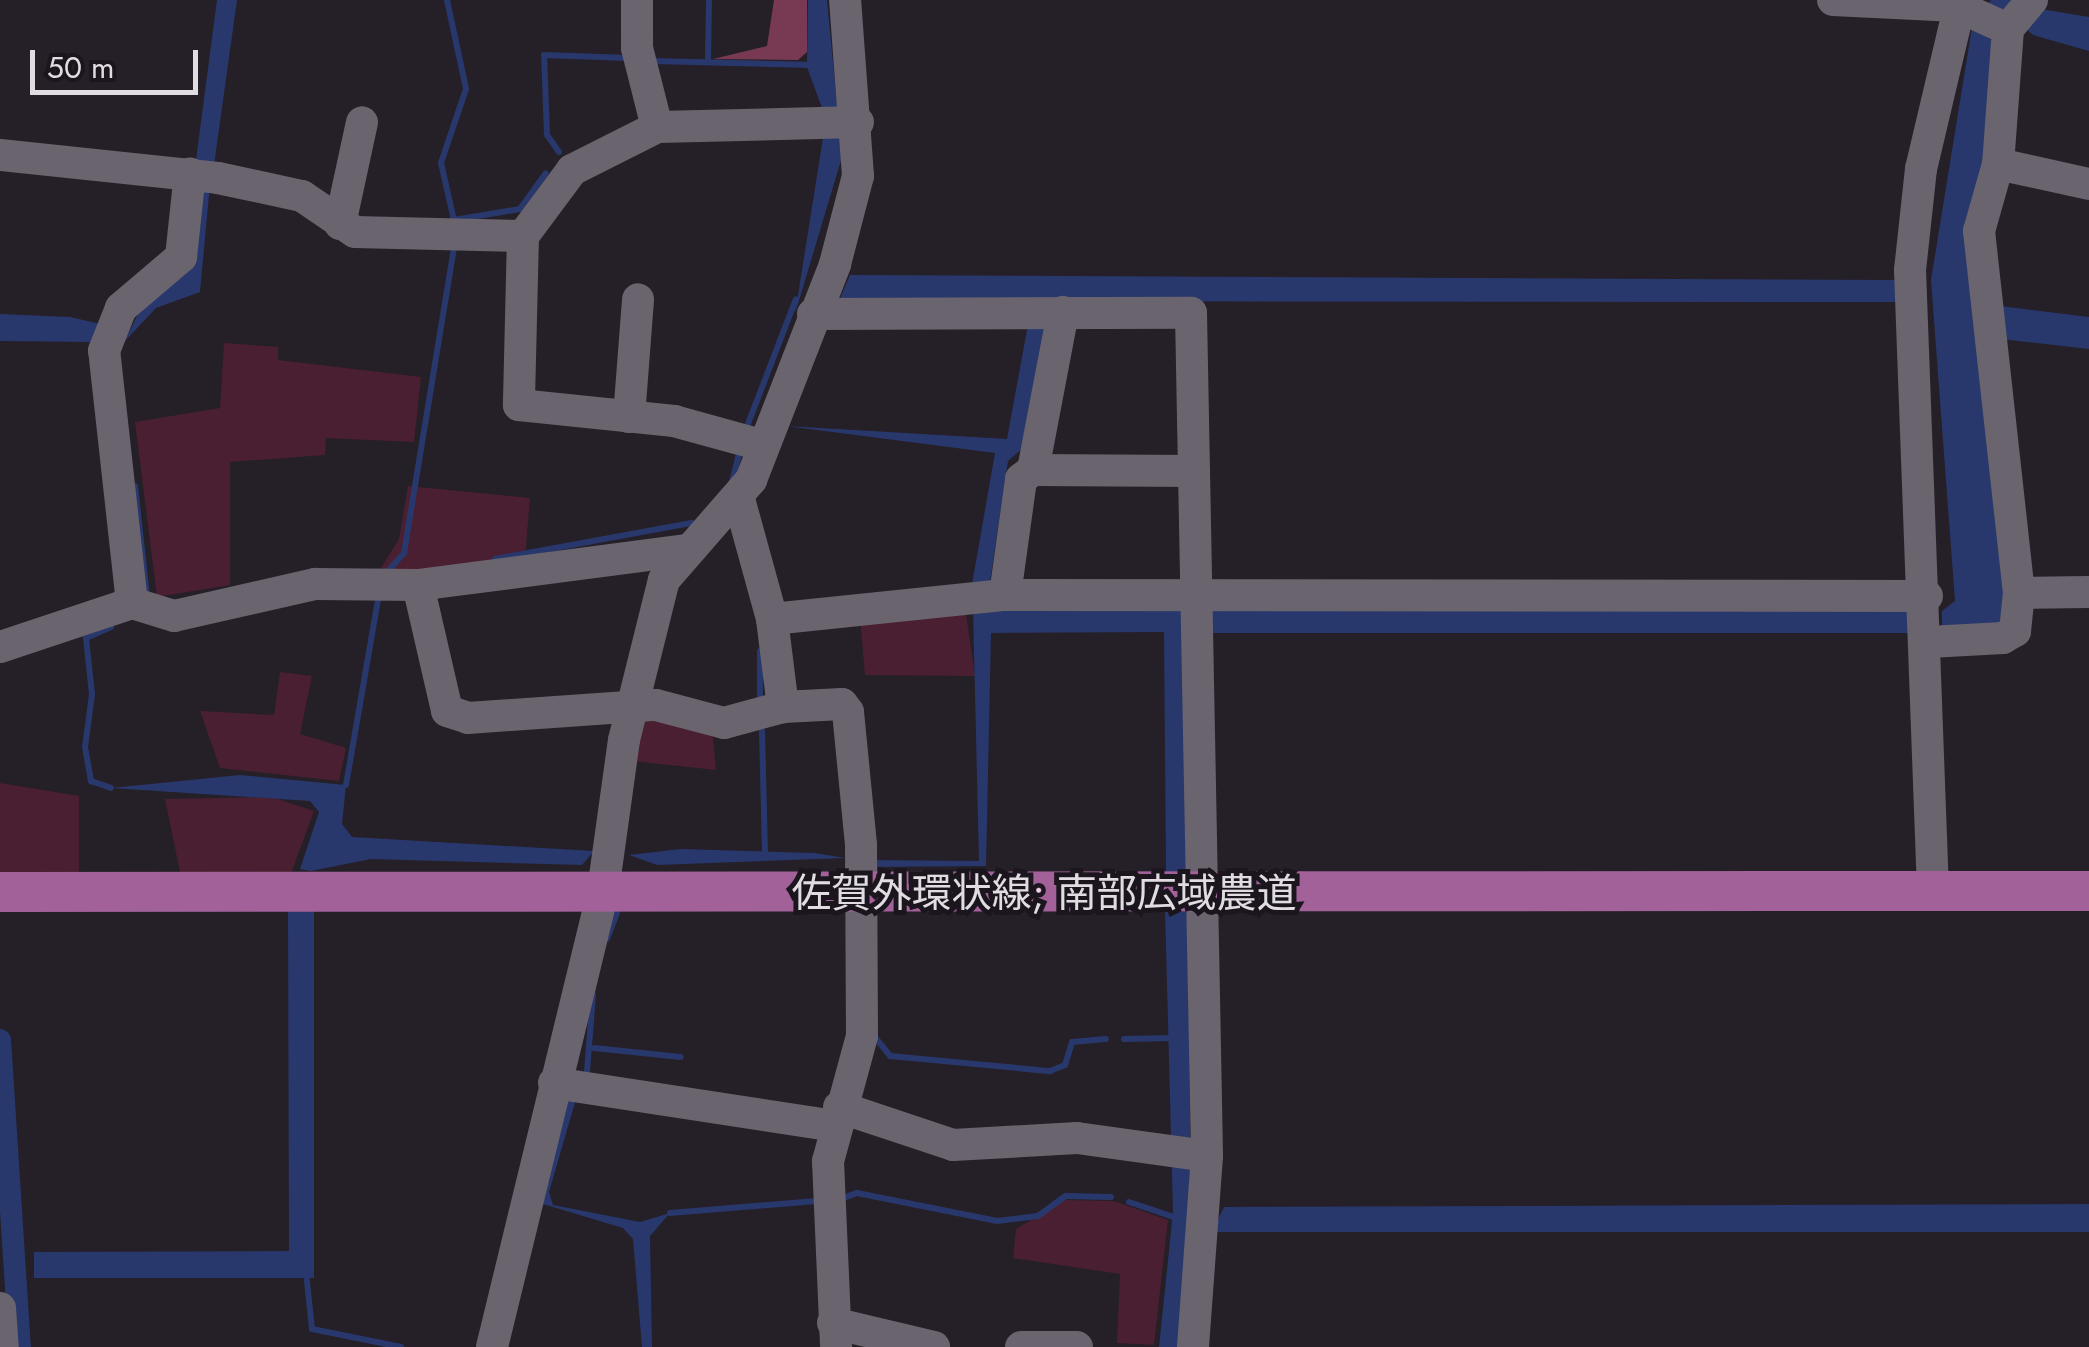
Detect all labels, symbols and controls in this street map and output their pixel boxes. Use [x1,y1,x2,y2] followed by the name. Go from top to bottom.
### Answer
[35,30,202,92] scale bar
[47,46,114,89] text: 50 m
[791,869,1297,917] street label: 佐賀外環状線; 南部広域農道

